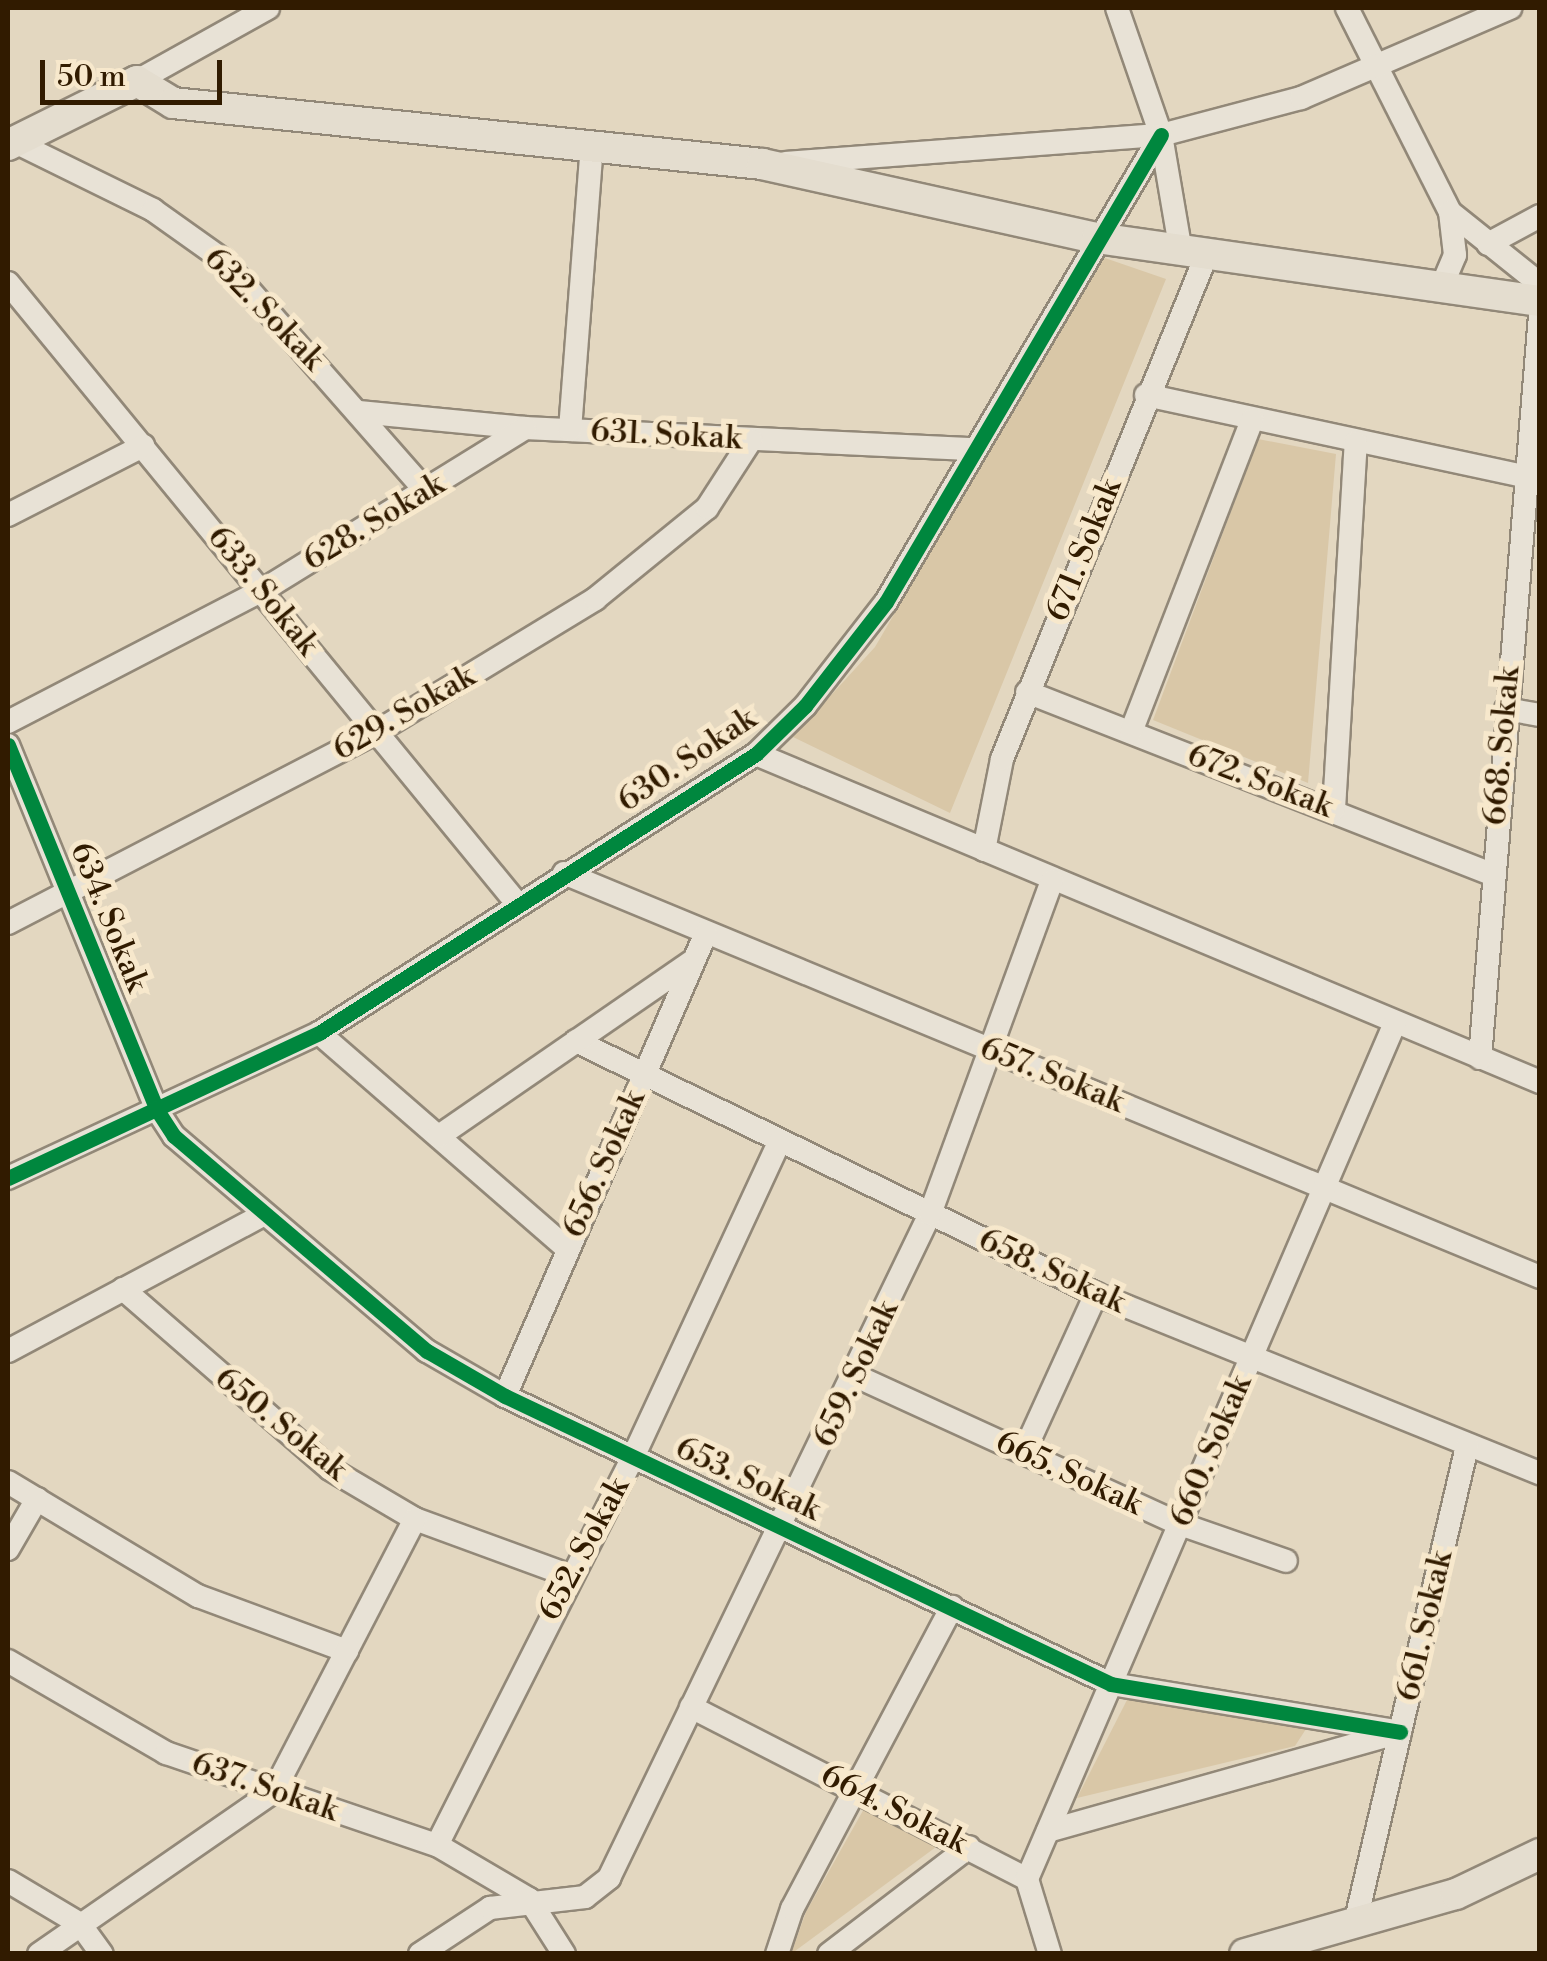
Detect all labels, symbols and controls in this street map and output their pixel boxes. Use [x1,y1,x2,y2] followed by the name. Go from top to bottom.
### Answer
[45,40,228,102] scale bar
[57,58,126,96] text: 50 m
[196,240,332,378] street label: 632. Sokak
[589,412,743,458] street label: 631. Sokak
[296,465,452,579] street label: 628. Sokak
[1038,473,1130,627] street label: 671. Sokak
[199,518,327,664] street label: 633. Sokak
[326,657,482,769] street label: 629. Sokak
[1476,665,1528,827] street label: 668. Sokak
[610,700,764,820] street label: 630. Sokak
[1182,736,1338,826] street label: 672. Sokak
[62,837,156,997] street label: 634. Sokak
[974,1029,1130,1121] street label: 657. Sokak
[554,1084,654,1244] street label: 656. Sokak
[973,1220,1131,1322] street label: 658. Sokak
[805,1295,907,1453] street label: 659. Sokak
[207,1359,355,1489] street label: 650. Sokak
[1162,1369,1260,1533] street label: 660. Sokak
[990,1422,1148,1524] street label: 665. Sokak
[669,1429,827,1529] street label: 653. Sokak
[530,1471,638,1627] street label: 652. Sokak
[1389,1547,1461,1705] street label: 661. Sokak
[187,1744,343,1830] street label: 637. Sokak
[814,1756,974,1862] street label: 664. Sokak

